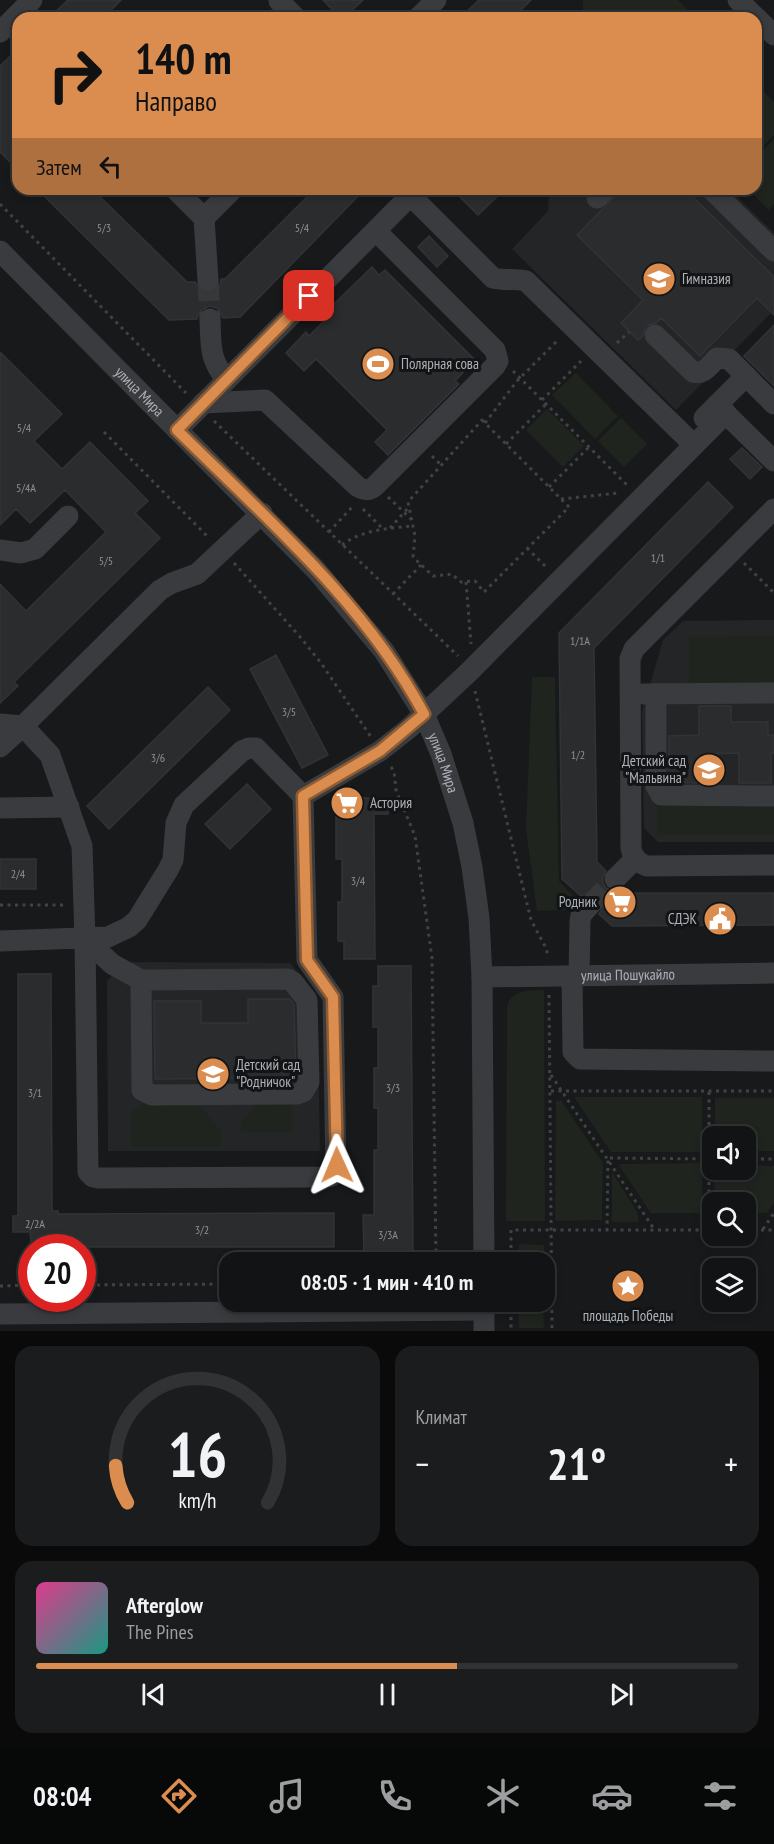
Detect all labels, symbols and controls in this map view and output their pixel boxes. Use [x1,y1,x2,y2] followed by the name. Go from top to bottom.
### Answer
[135,31,232,86] text: 140 m
[36,36,114,114] icon: right
[135,84,217,118] text: Направо
[94,150,127,183] icon: left
[36,153,82,181] text: Затем
[97,220,111,235] house number: 5/3
[295,220,310,235] house number: 5/4
[641,261,677,297] school or university icon: Гимназия
[682,269,731,288] place label: Гимназия
[283,270,334,321] pin
[292,279,325,312] icon: arrive
[360,346,396,382] sports icon: Полярная сова
[401,354,479,373] place label: Полярная сова
[111,362,169,420] street label: улица Мира
[17,420,32,435] house number: 5/4
[16,480,36,495] house number: 5/4А
[651,550,665,565] house number: 1/1
[99,553,113,568] house number: 5/5
[570,633,590,648] house number: 1/1А
[282,704,296,719] house number: 3/5
[424,730,463,795] street label: улица Мира
[571,747,585,762] house number: 1/2
[151,750,165,765] house number: 3/6
[622,751,686,787] place label: Детский сад "Мальвина"
[691,752,727,788] school or university icon: Детский сад "Мальвина"
[329,785,365,821] supermarket icon: Астория
[370,793,412,812] place label: Астория
[11,866,26,881] house number: 2/4
[351,873,366,888] house number: 3/4
[602,884,638,920] supermarket icon: Родник
[559,892,597,911] place label: Родник
[702,901,738,937] public building icon: СДЭК
[668,909,698,928] place label: СДЭК
[581,964,675,985] street label: улица Пошукайло
[236,1055,301,1091] place label: Детский сад "Родничок"
[195,1056,231,1092] school or university icon: Детский сад "Родничок"
[386,1080,400,1095] house number: 3/3
[28,1085,42,1100] house number: 3/1
[702,1126,756,1312] map controls
[702,1126,756,1180] button: sound
[305,1133,369,1197] position arrow
[702,1192,756,1246] button: search
[25,1216,45,1231] house number: 2/2А
[195,1222,209,1237] house number: 3/2
[378,1227,398,1242] house number: 3/3А
[18,1234,96,1312] speed limit sign: 20
[702,1258,756,1312] button: layers
[301,1268,473,1296] text: 08:05 · 1 мин · 410 m
[610,1268,646,1304] place icon: площадь Победы
[583,1306,673,1325] place label: площадь Победы
[416,1404,467,1430] text: Климат
[167,1413,227,1494] text: 16
[547,1434,606,1492] text: 21°
[416,1442,429,1485] text: −
[724,1442,738,1485] text: +
[178,1486,216,1514] text: km/h
[126,1591,203,1619] text: Afterglow
[126,1619,193,1645] text: The Pines
[137,1678,170,1711] icon: previous
[371,1678,404,1711] icon: pause
[605,1678,638,1711] icon: next
[158,1775,200,1817] icon: directions
[266,1775,308,1817] icon: music
[374,1775,416,1817] icon: phone
[482,1775,524,1817] icon: climate
[591,1775,633,1817] icon: car
[699,1775,741,1817] icon: filters
[33,1779,92,1813] text: 08:04

